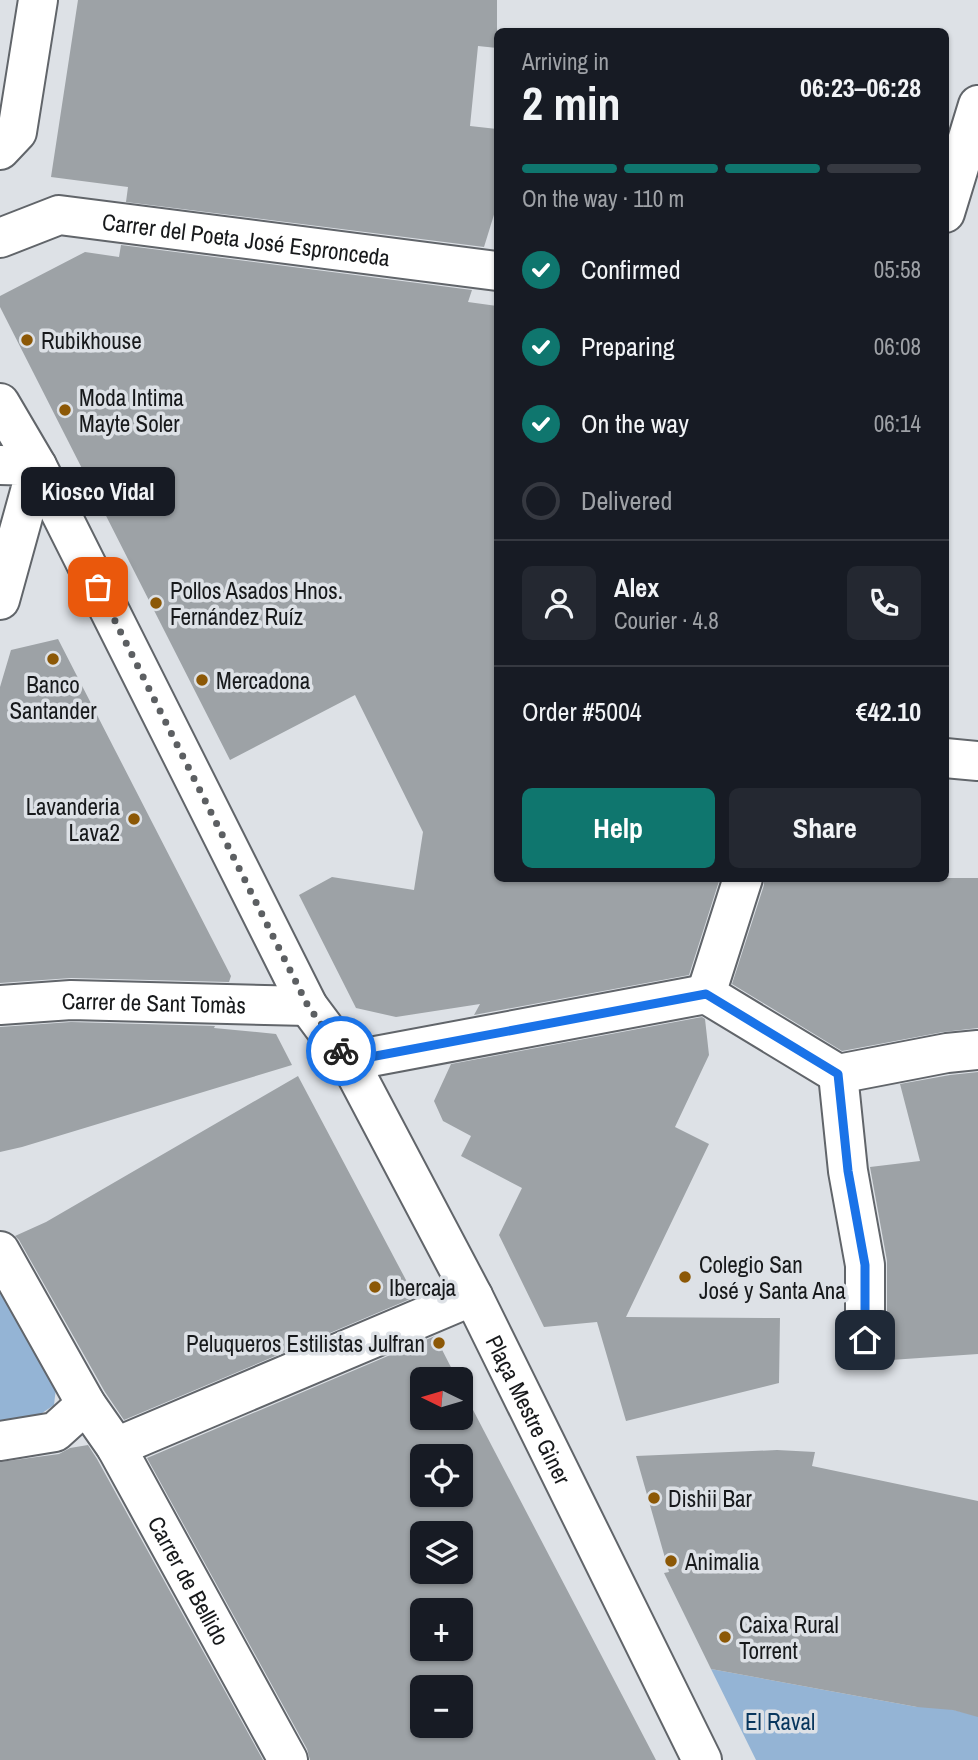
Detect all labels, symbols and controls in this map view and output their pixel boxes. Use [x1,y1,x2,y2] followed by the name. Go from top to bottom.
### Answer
[522,46,609,77] text: Arriving in
[800,70,921,105] text: 06:23–06:28
[522,72,621,134] text: 2 min
[522,183,684,214] text: On the way · 110 m
[101,205,392,273] street label: Carrer del Poeta José Espronceda
[522,251,560,289] icon: check
[581,252,681,287] text: Confirmed
[874,254,921,285] text: 05:58
[41,325,142,356] place label: Rubikhouse
[522,328,560,366] icon: check
[581,329,675,364] text: Preparing
[874,331,921,362] text: 06:08
[19,332,35,348] marker: Rubikhouse
[79,382,184,439] place label: Moda Intima Mayte Soler
[57,402,73,418] marker: Moda Intima Mayte Soler
[522,405,560,443] icon: check
[581,406,689,441] text: On the way
[874,408,921,439] text: 06:14
[21,468,175,517] callout: Kiosco Vidal
[42,476,154,507] text: Kiosco Vidal
[581,483,672,518] text: Delivered
[68,557,128,617] pin
[522,566,596,640] button: person
[847,566,921,640] button: phone
[79,568,117,606] icon: bag
[614,570,659,605] text: Alex
[170,575,343,632] place label: Pollos Asados Hnos. Fernández Ruíz
[148,595,164,611] marker: Pollos Asados Hnos. Fernández Ruíz
[614,605,719,636] text: Courier · 4.8
[45,651,61,667] marker: Banco Santander
[216,665,311,696] place label: Mercadona
[9,669,97,726] place label: Banco Santander
[194,672,210,688] marker: Mercadona
[522,694,642,729] text: Order #5004
[856,694,921,729] text: €42.10
[522,788,715,868] button: Help
[729,788,921,868] button: Share
[26,791,121,848] place label: Lavanderia Lava2
[126,811,142,827] marker: Lavanderia Lava2
[61,984,246,1020] street label: Carrer de Sant Tomàs
[306,1016,376,1086] courier
[322,1032,360,1070] icon: bike
[699,1249,846,1306] place label: Colegio San José y Santa Ana
[677,1269,693,1285] marker: Colegio San José y Santa Ana
[389,1272,457,1303] place label: Ibercaja
[367,1279,383,1295] marker: Ibercaja
[835,1310,895,1370] pin
[846,1321,884,1359] icon: home
[186,1328,425,1359] place label: Peluqueros Estilistas Julfran
[479,1330,579,1490] street label: Plaça Mestre Giner
[431,1335,447,1351] marker: Peluqueros Estilistas Julfran
[410,1367,472,1430] north arrow
[410,1367,473,1738] map controls
[410,1444,473,1507] button: locate
[668,1483,753,1514] place label: Dishii Bar
[646,1490,662,1506] marker: Dishii Bar
[141,1510,237,1650] street label: Carrer de Bellido
[410,1521,473,1584] button: layers
[684,1546,760,1577] place label: Animalia
[663,1553,679,1569] marker: Animalia
[410,1598,473,1661] button: +
[739,1609,839,1666] place label: Caixa Rural Torrent
[717,1629,733,1645] marker: Caixa Rural Torrent
[410,1675,473,1738] button: −
[745,1706,815,1737] park label: El Raval

